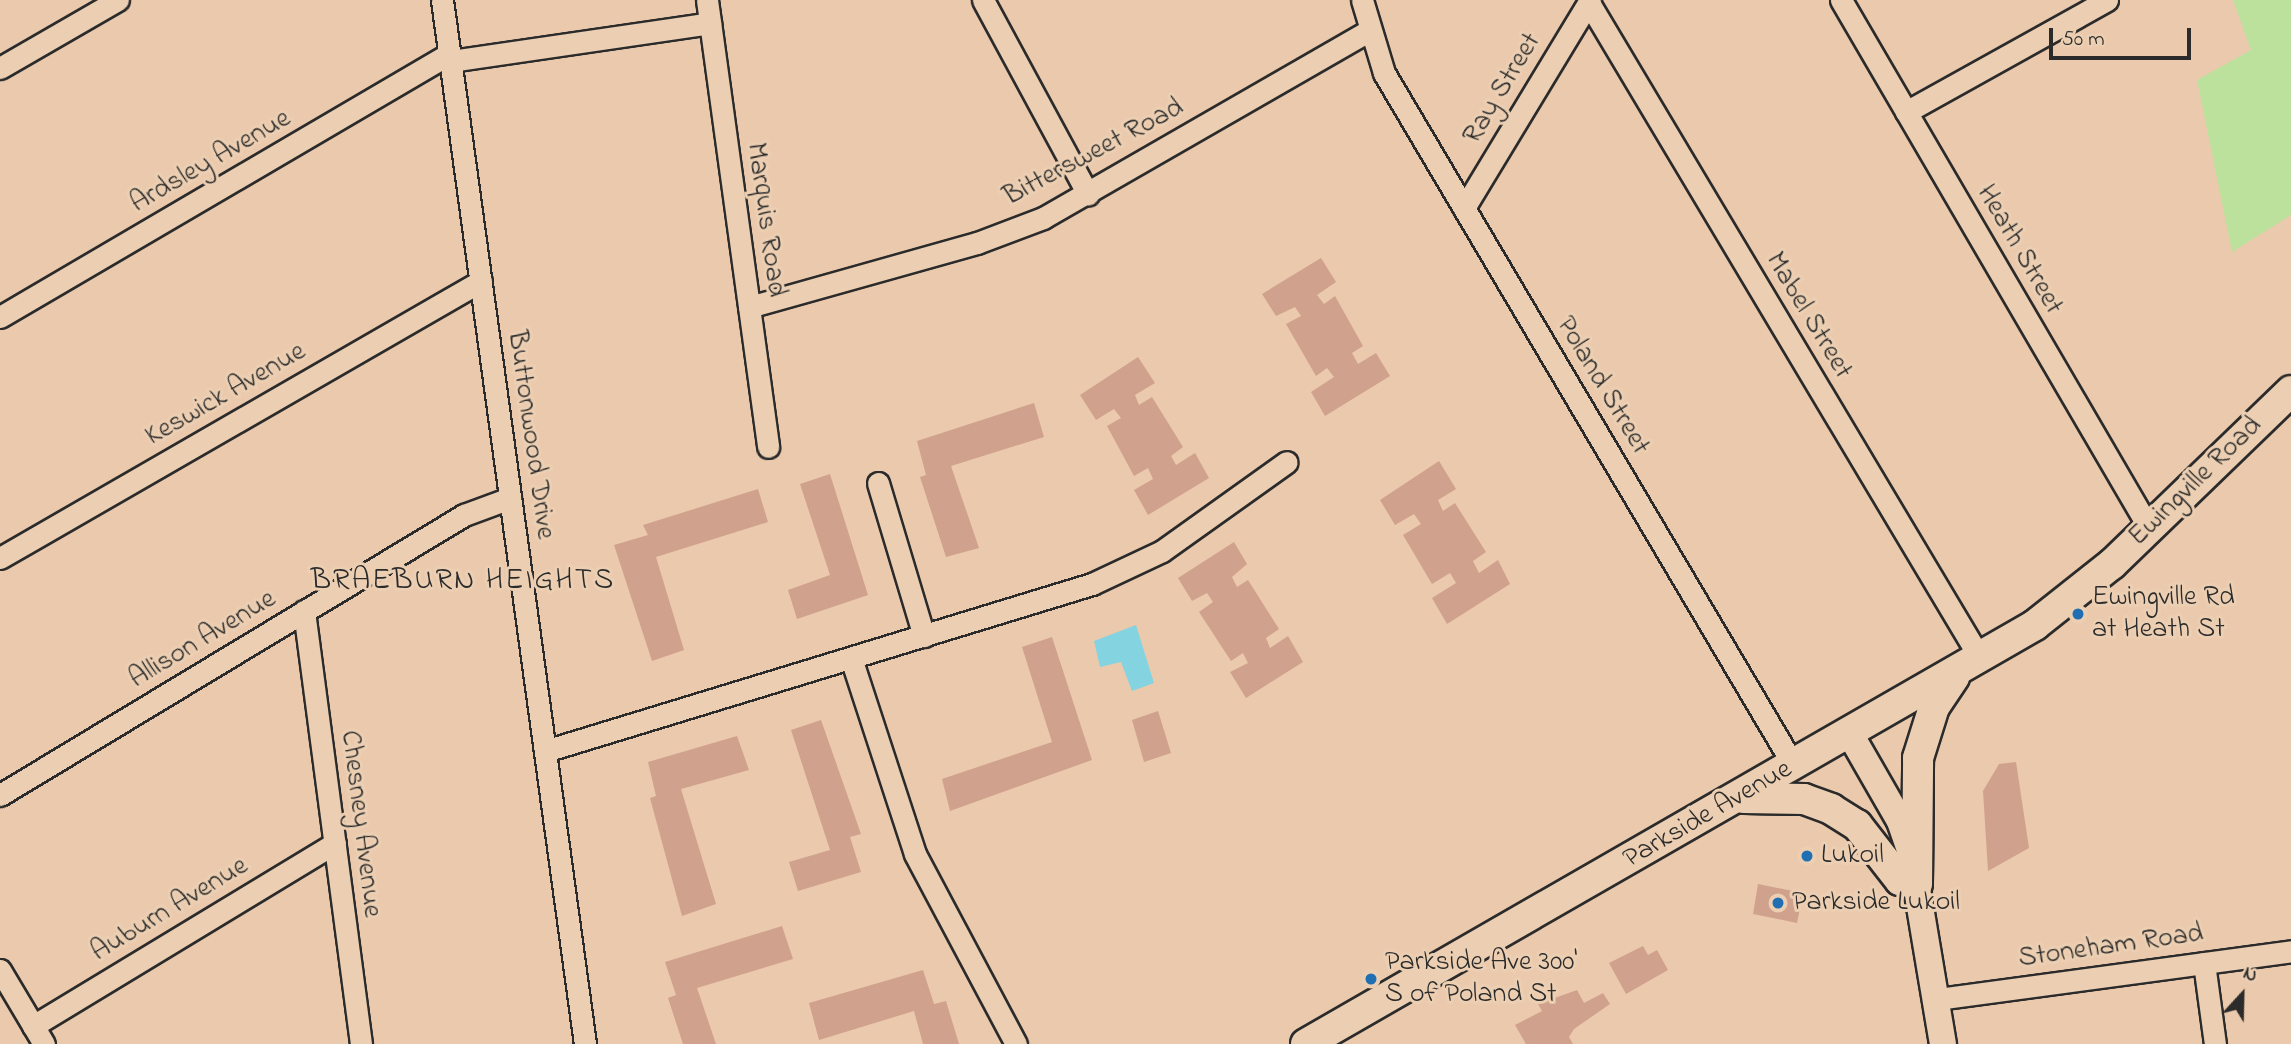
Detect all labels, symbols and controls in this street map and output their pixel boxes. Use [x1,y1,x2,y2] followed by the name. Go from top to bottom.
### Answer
[2053,14,2195,58] scale bar
[2062,25,2105,55] text: 50 m
[1457,27,1549,151] street label: Ray Street
[998,91,1190,215] street label: Bittersweet Road
[125,103,297,221] street label: Ardsley Avenue
[738,141,792,299] street label: Marquis Road
[1968,179,2070,321] street label: Heath Street
[1757,247,1859,385] street label: Mabel Street
[1548,311,1656,461] street label: Poland Street
[499,329,561,541] street label: Buttonwood Drive
[140,336,312,454] street label: Keswick Avenue
[2122,410,2270,554] street label: Ewingville Road
[313,563,613,599] district label: BRAEBURN HEIGHTS
[2092,581,2235,647] place label: Ewingville Rd at Heath St
[124,583,282,697] street label: Allison Avenue
[2070,606,2086,622] marker: Ewingville Rd at Heath St
[332,729,388,919] street label: Chesney Avenue
[1618,753,1798,877] street label: Parkside Avenue
[1821,839,1884,873] place label: Lukoil
[1799,848,1815,864] marker: Lukoil
[85,850,255,970] street label: Auburn Avenue
[1792,886,1960,920] place label: Parkside Lukoil
[1770,895,1786,911] marker: Parkside Lukoil
[2016,917,2206,977] street label: Stoneham Road
[1385,946,1577,1012] place label: Parkside Ave 300' S of Poland St
[2207,960,2277,1030] north arrow
[2239,960,2261,990] text: N
[1363,971,1379,987] marker: Parkside Ave 300' S of Poland St

